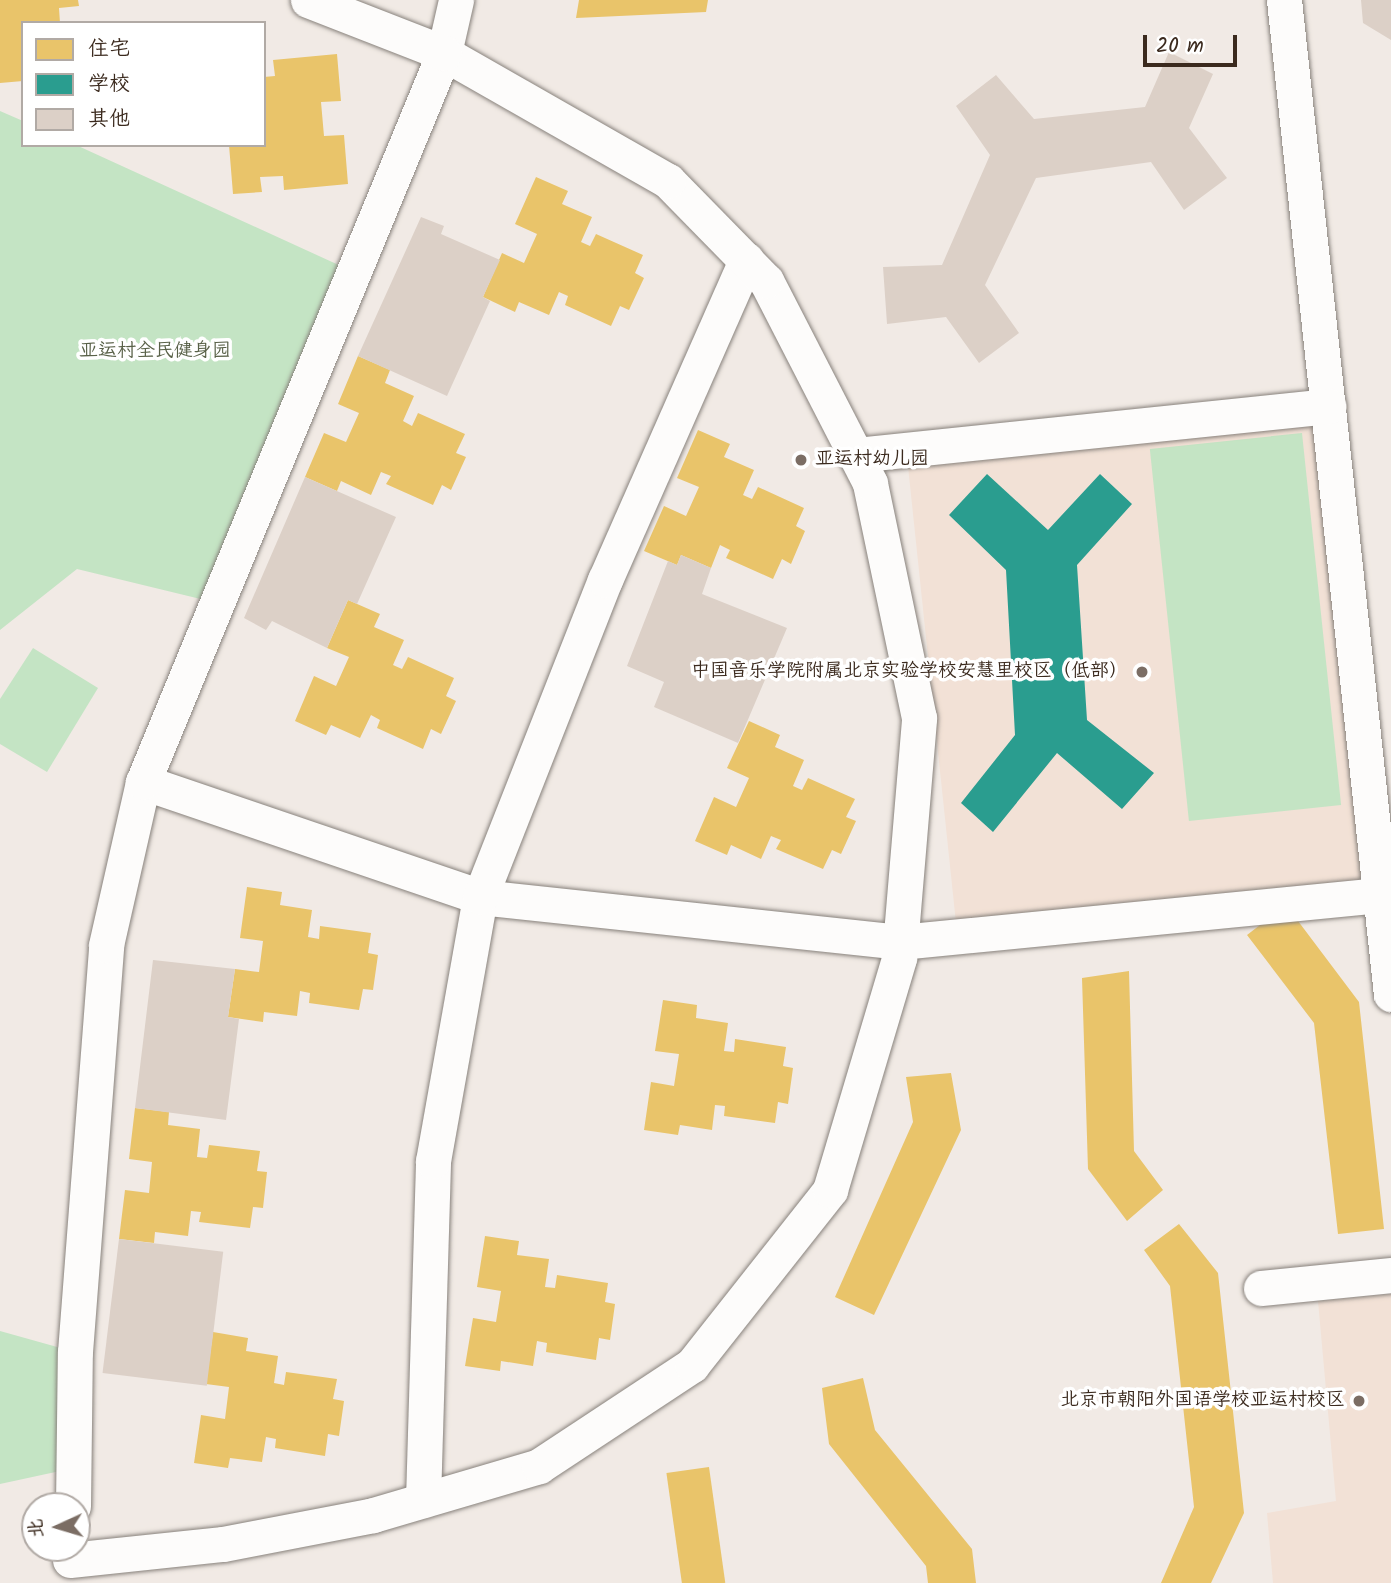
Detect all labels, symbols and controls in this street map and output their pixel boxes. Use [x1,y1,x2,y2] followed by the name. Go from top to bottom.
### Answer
[21,21,266,147] legend
[1146,21,1240,65] scale bar
[1156,30,1204,63] text: 20 m
[88,33,130,66] text: 住宅
[88,68,130,101] text: 学校
[88,103,130,136] text: 其他
[79,341,231,363] park label: 亚运村全民健身园
[815,449,929,471] place label: 亚运村幼儿园
[793,452,809,468] marker: 亚运村幼儿园
[691,661,1128,683] place label: 中国音乐学院附属北京实验学校安慧里校区（低部）
[1134,664,1150,680] marker: 中国音乐学院附属北京实验学校安慧里校区（低部）
[1060,1390,1345,1412] place label: 北京市朝阳外国语学校亚运村校区
[1351,1393,1367,1409] marker: 北京市朝阳外国语学校亚运村校区
[21,1492,91,1562] north arrow
[21,1518,53,1539] text: 北

